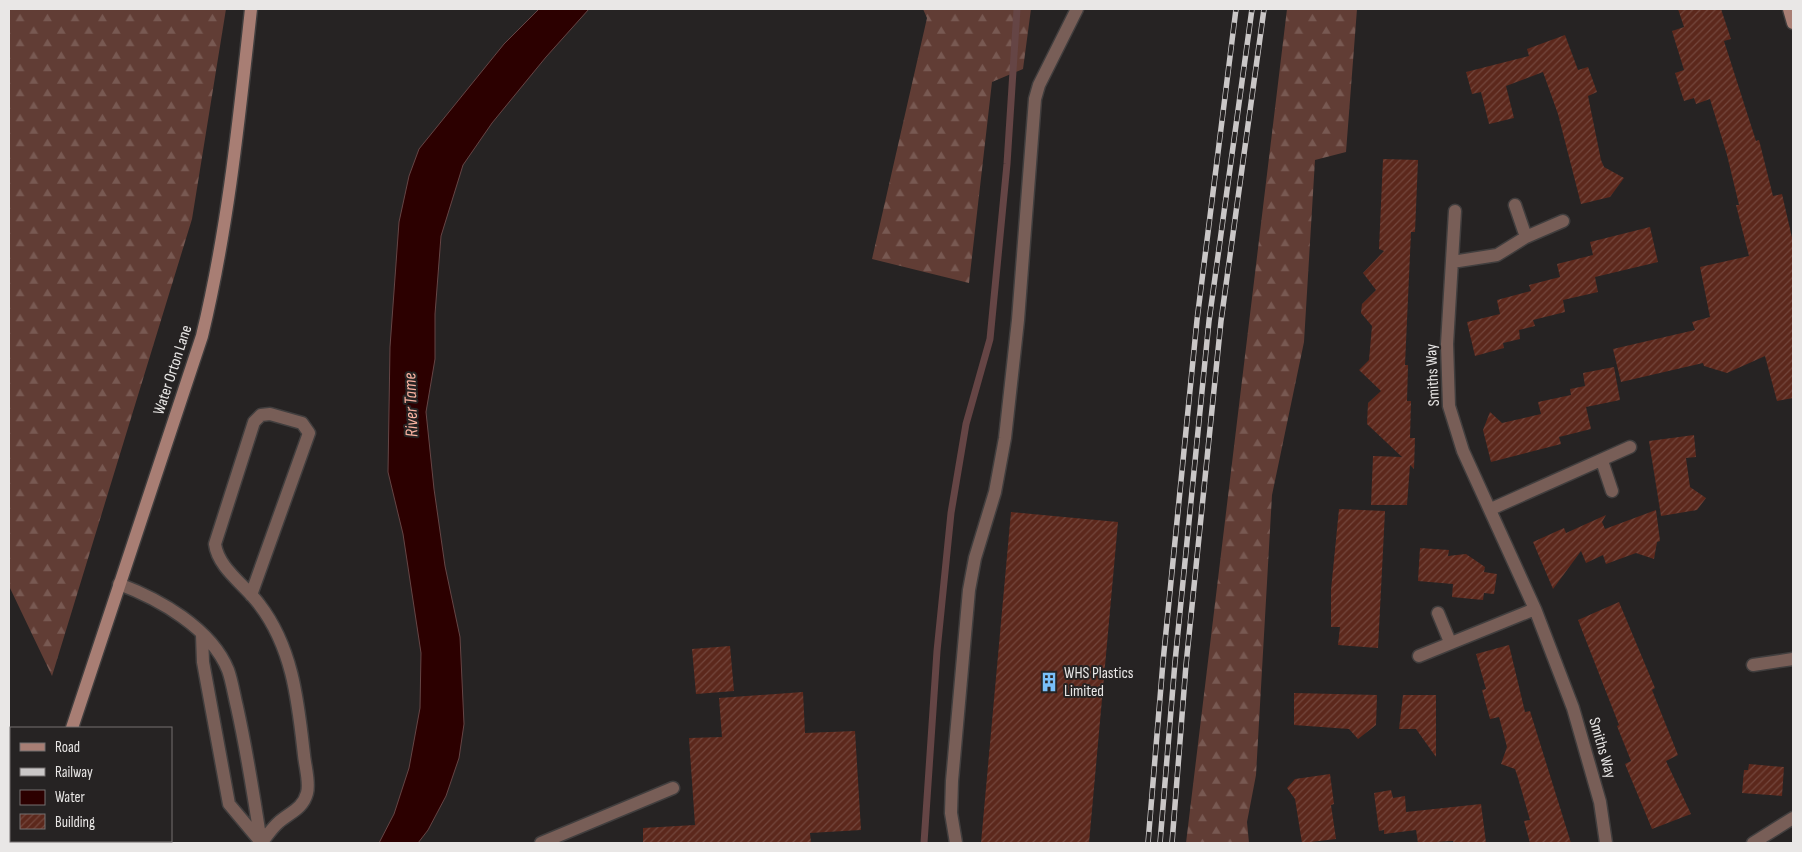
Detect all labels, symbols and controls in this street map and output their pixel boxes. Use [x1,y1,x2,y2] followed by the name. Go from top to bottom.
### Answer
[150,323,196,417] street label: Water Orton Lane
[1422,343,1444,407] street label: Smiths Way
[399,372,423,438] water label: River Tame
[1064,664,1134,701] place label: WHS Plastics Limited
[1038,671,1060,693] building icon: WHS Plastics Limited
[1584,715,1620,781] street label: Smiths Way
[10,727,172,842] legend
[55,738,80,757] text: Road
[55,763,93,782] text: Railway
[55,788,86,807] text: Water
[55,813,95,832] text: Building

